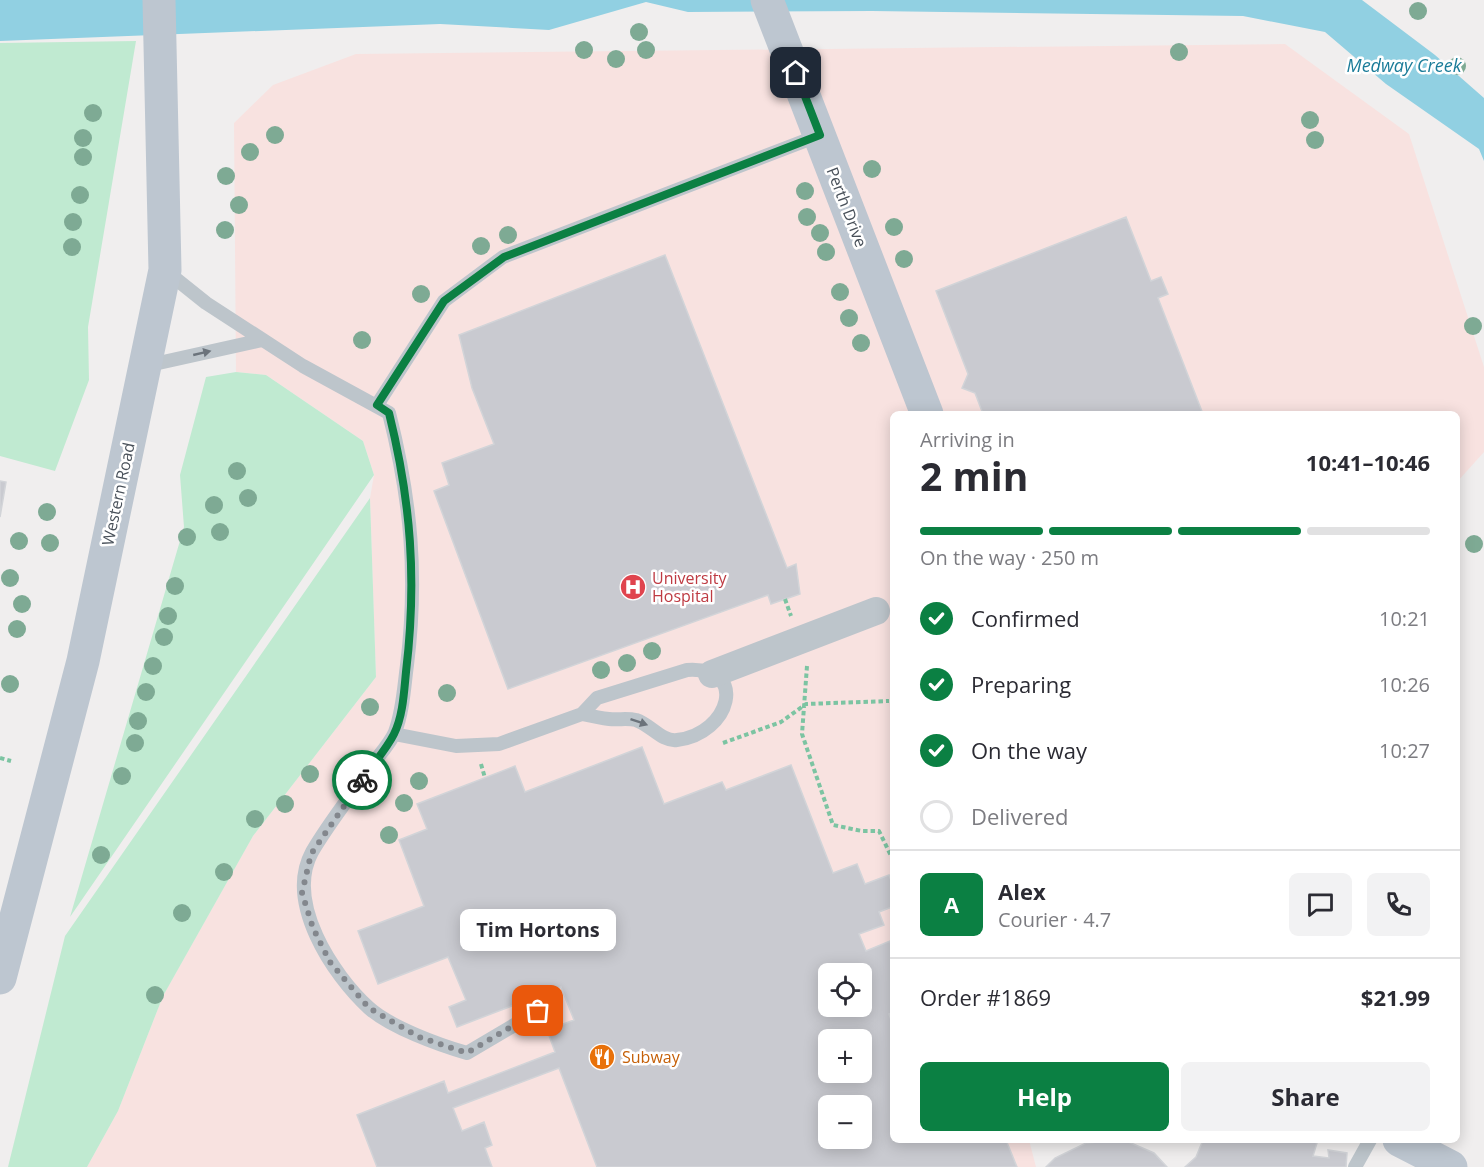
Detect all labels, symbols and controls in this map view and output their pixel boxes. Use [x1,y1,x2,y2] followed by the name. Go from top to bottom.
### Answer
[770,47,821,98] pin
[1347,53,1463,77] water label: Medway Creek
[779,56,812,89] icon: home
[822,164,872,250] street label: Perth Drive
[193,348,211,358] one-way arrow
[920,426,1015,453] text: Arriving in
[96,440,140,548] street label: Western Road
[1306,447,1430,477] text: 10:41–10:46
[920,449,1028,502] text: 2 min
[920,544,1099,571] text: On the way · 250 m
[652,567,727,607] place label: University Hospital
[618,572,648,602] hospital icon: University Hospital
[920,602,953,635] icon: check
[971,603,1080,633] text: Confirmed
[1379,605,1430,632] text: 10:21
[920,668,953,701] icon: check
[971,669,1071,699] text: Preparing
[1379,671,1430,698] text: 10:26
[630,718,648,728] one-way arrow
[920,734,953,767] icon: check
[971,735,1087,765] text: On the way
[1379,737,1430,764] text: 10:27
[332,750,392,810] courier
[346,764,379,797] icon: bike
[971,801,1069,831] text: Delivered
[1289,873,1352,936] button: chat
[1367,873,1430,936] button: phone
[998,876,1046,906] text: Alex
[944,889,959,919] text: A
[998,906,1111,933] text: Courier · 4.7
[460,909,616,951] callout: Tim Hortons
[476,916,600,943] text: Tim Hortons
[818,963,872,1149] map controls
[818,963,872,1017] button: locate
[920,982,1051,1012] text: Order #1869
[1361,982,1430,1012] text: $21.99
[512,985,563,1036] pin
[521,994,554,1027] icon: bag
[818,1029,872,1083] button: +
[587,1042,617,1072] restaurant icon: Subway
[622,1046,681,1068] place label: Subway
[920,1062,1169,1131] button: Help
[1181,1062,1430,1131] button: Share
[818,1095,872,1149] button: −

